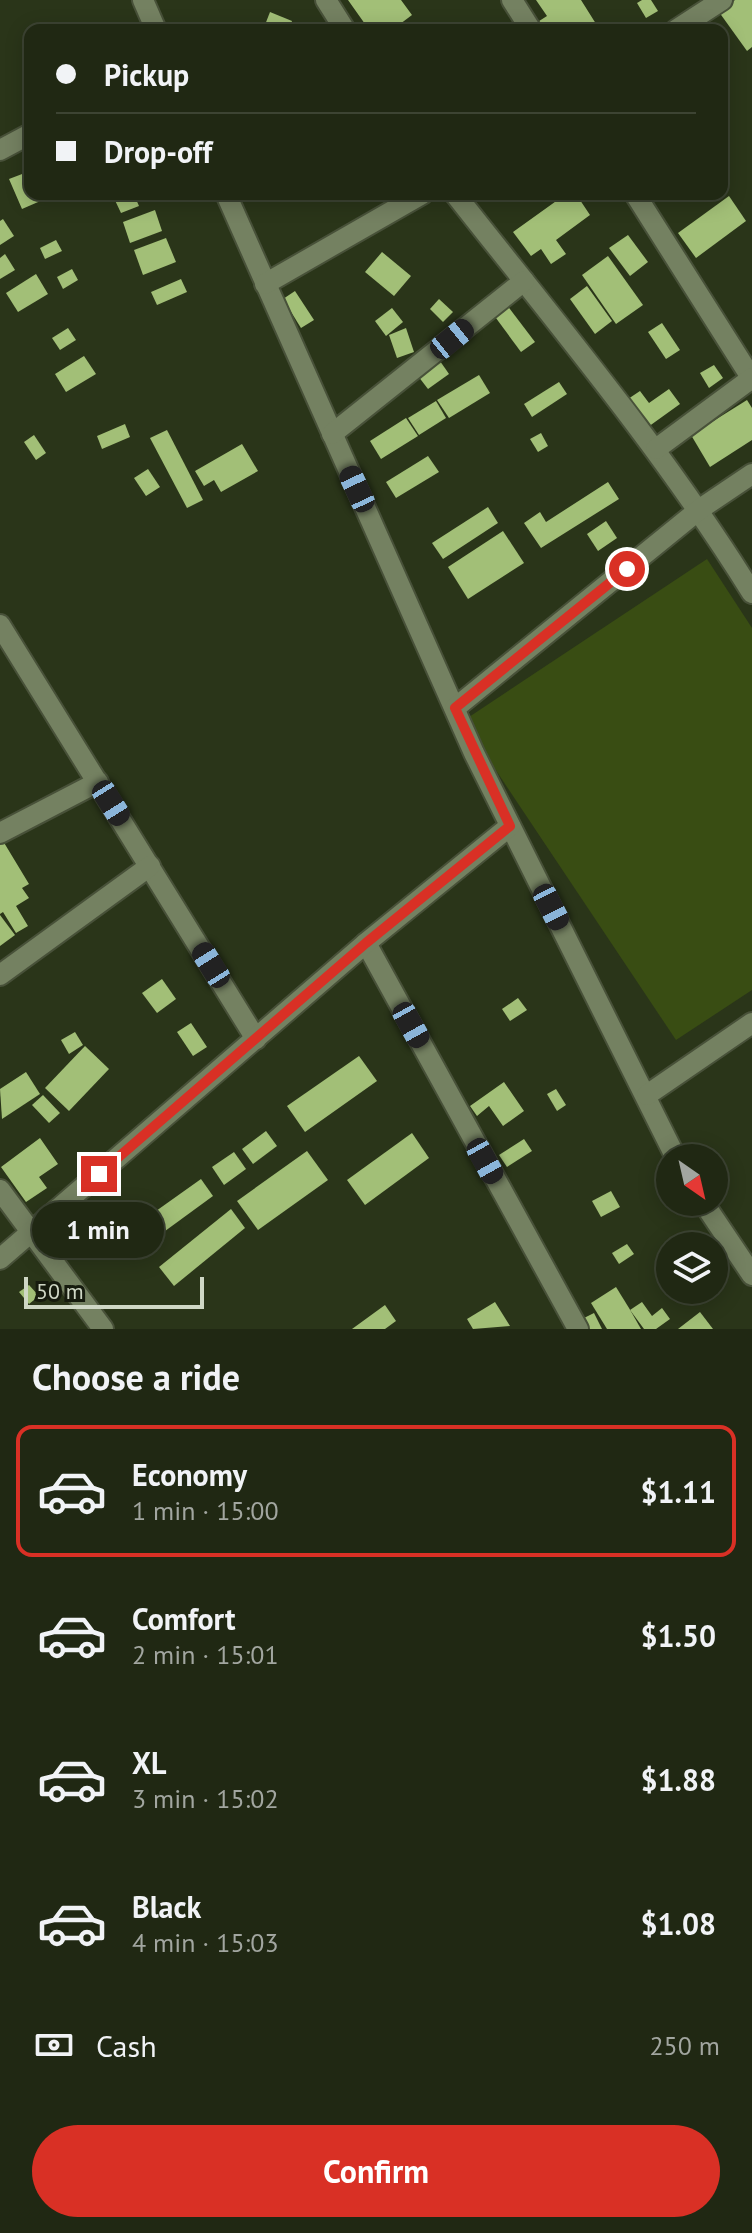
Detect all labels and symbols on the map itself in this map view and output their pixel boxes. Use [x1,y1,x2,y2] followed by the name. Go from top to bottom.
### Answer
[426,315,478,363] car
[336,462,378,516] car
[609,551,645,587] route start
[88,776,134,830] car
[529,880,573,934] car
[188,938,234,992] car
[389,998,433,1052] car
[463,1134,507,1188] car
[656,1144,728,1216] north arrow
[81,1156,117,1192] route end
[33,1202,165,1258] callout: 1 min
[24,1273,204,1309] scale bar

